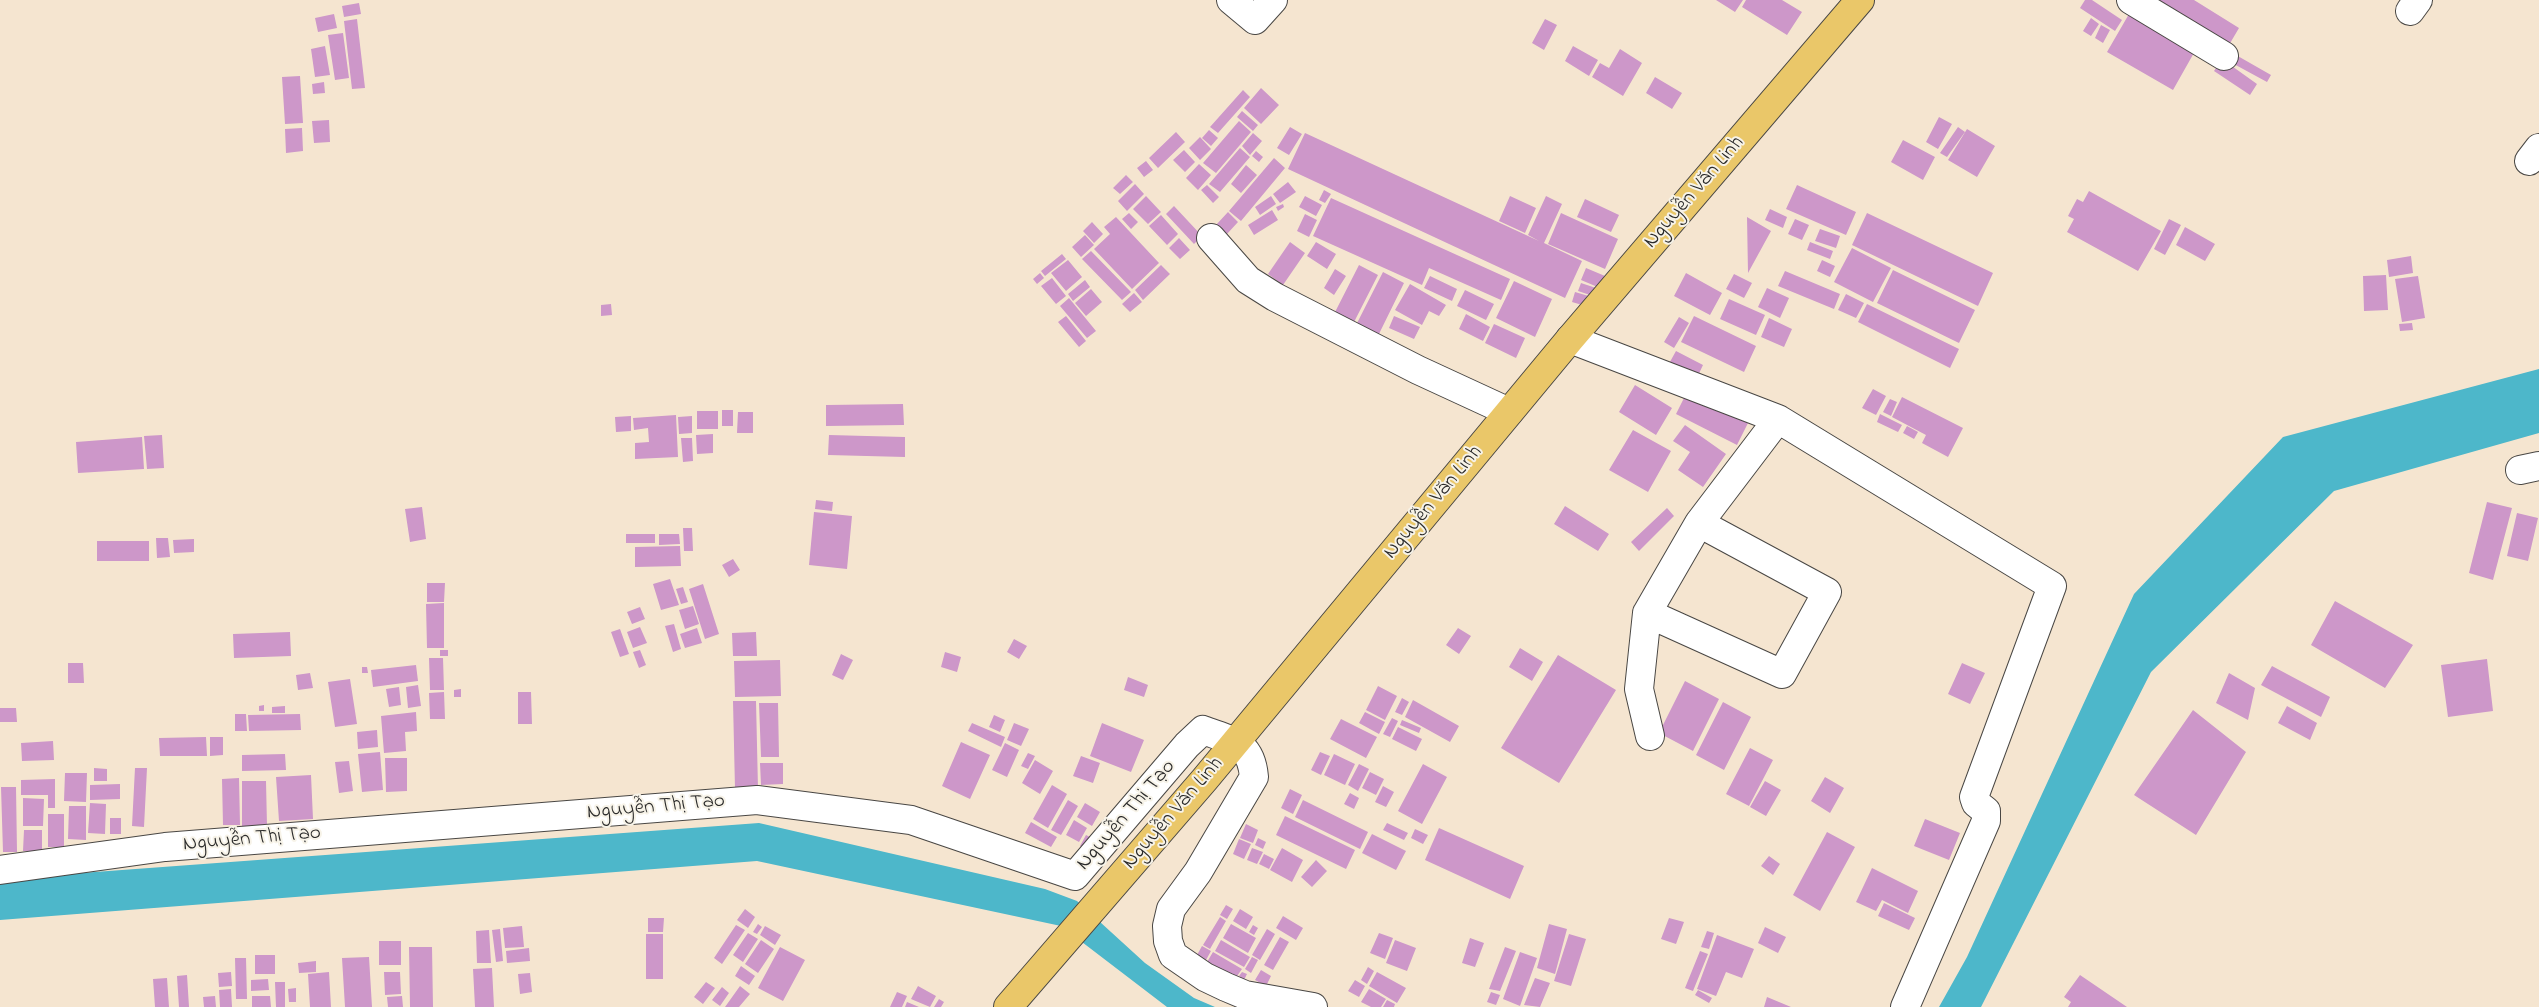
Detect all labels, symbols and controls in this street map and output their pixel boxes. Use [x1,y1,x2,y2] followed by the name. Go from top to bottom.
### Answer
[1639,132,1751,254] street label: Nguyễn Văn Linh
[1379,441,1489,565] street label: Nguyễn Văn Linh
[1118,753,1230,875] street label: Nguyễn Văn Linh
[1072,756,1182,876] street label: Nguyễn Thị Tạo
[586,789,726,827] street label: Nguyễn Thị Tạo
[182,821,322,859] street label: Nguyễn Thị Tạo

